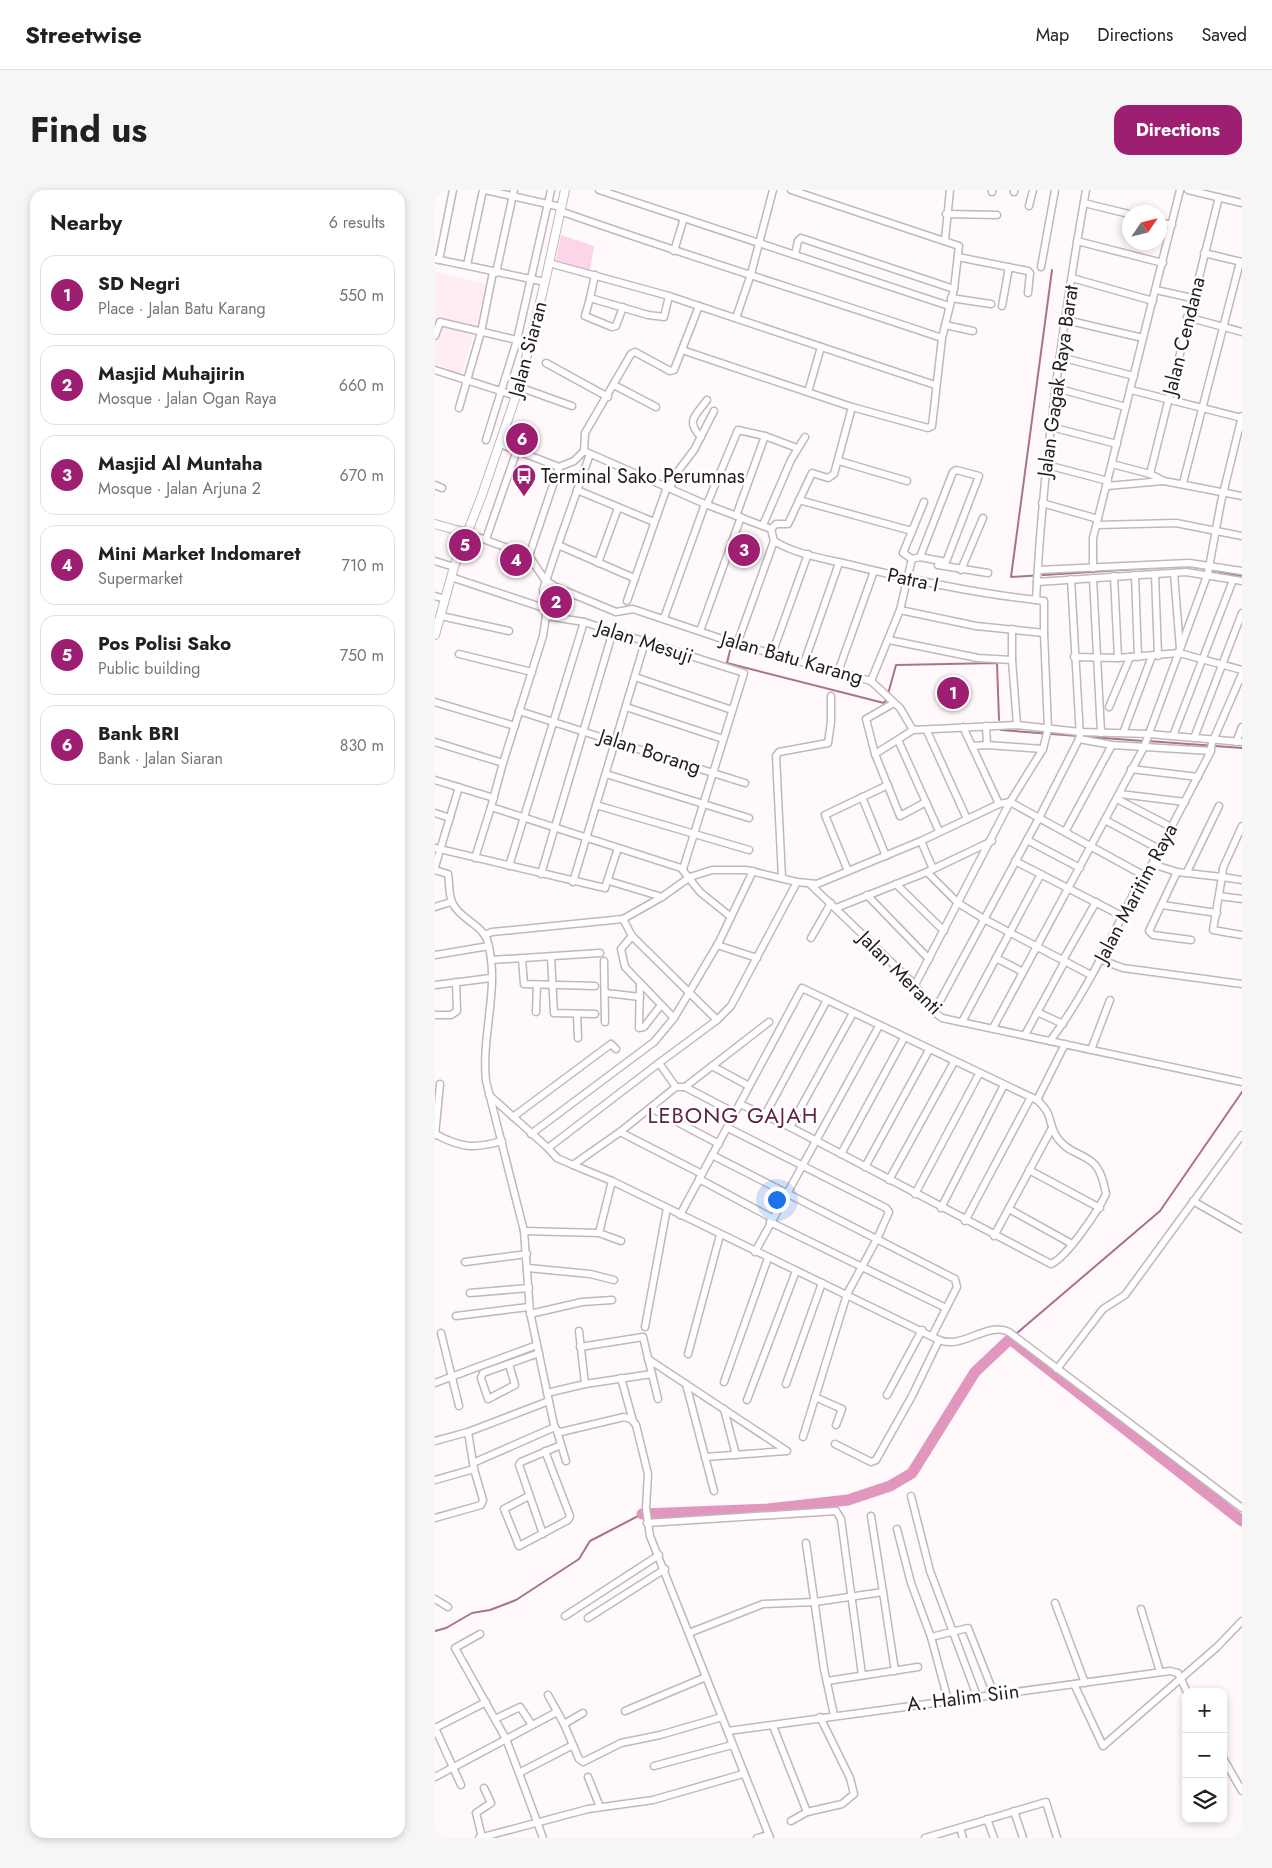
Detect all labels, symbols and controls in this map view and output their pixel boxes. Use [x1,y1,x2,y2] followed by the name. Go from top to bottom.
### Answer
[25,17,142,52] text: Streetwise
[1036,22,1069,48] text: Map
[1097,22,1173,48] text: Directions
[1201,22,1247,48] text: Saved
[30,105,147,155] text: Find us
[1114,105,1242,155] button: Directions
[1122,205,1167,250] north arrow
[50,208,122,238] text: Nearby
[329,211,385,234] text: 6 results
[98,270,180,297] text: SD Negri
[1155,274,1213,401] street label: Jalan Cendana
[1030,283,1086,482] street label: Jalan Gagak Raya Barat
[63,284,71,307] text: 1
[339,284,384,307] text: 550 m
[98,297,266,320] text: Place · Jalan Batu Karang
[501,298,555,403] street label: Jalan Siaran
[98,360,245,387] text: Masjid Muhajirin
[62,374,72,397] text: 2
[339,374,384,397] text: 660 m
[98,387,276,410] text: Mosque · Jalan Ogan Raya
[506,420,538,458] pin: 6
[98,450,263,477] text: Masjid Al Muntaha
[541,462,745,491] place label: Terminal Sako Perumnas
[511,463,537,497] bus stop icon: Terminal Sako Perumnas
[62,464,72,487] text: 3
[340,464,384,487] text: 670 m
[98,477,261,500] text: Mosque · Jalan Arjuna 2
[449,526,481,564] pin: 5
[728,531,760,569] pin: 3
[98,540,301,567] text: Mini Market Indomaret
[500,541,532,579] pin: 4
[61,554,73,577] text: 4
[342,554,384,577] text: 710 m
[884,560,942,600] street label: Patra I
[98,567,183,590] text: Supermarket
[540,583,572,621] pin: 2
[590,612,697,671] street label: Jalan Mesuji
[715,623,866,692] street label: Jalan Batu Karang
[98,630,231,657] text: Pos Polisi Sako
[62,644,72,667] text: 5
[340,644,384,667] text: 750 m
[98,657,200,680] text: Public building
[937,674,969,712] pin: 1
[98,720,179,747] text: Bank BRI
[592,721,705,782] street label: Jalan Borang
[62,734,72,757] text: 6
[340,734,384,757] text: 830 m
[98,747,223,770] text: Bank · Jalan Siaran
[1086,818,1185,970] street label: Jalan Maritim Raya
[849,922,949,1022] street label: Jalan Meranti
[648,1099,818,1131] district label: LEBONG GAJAH
[764,1187,790,1213] your location
[905,1677,1021,1719] street label: A. Halim Siin
[1182,1688,1227,1823] map controls
[1182,1688,1227,1733] button: +
[1182,1733,1227,1778] button: −
[1182,1778,1227,1823] button: layers

